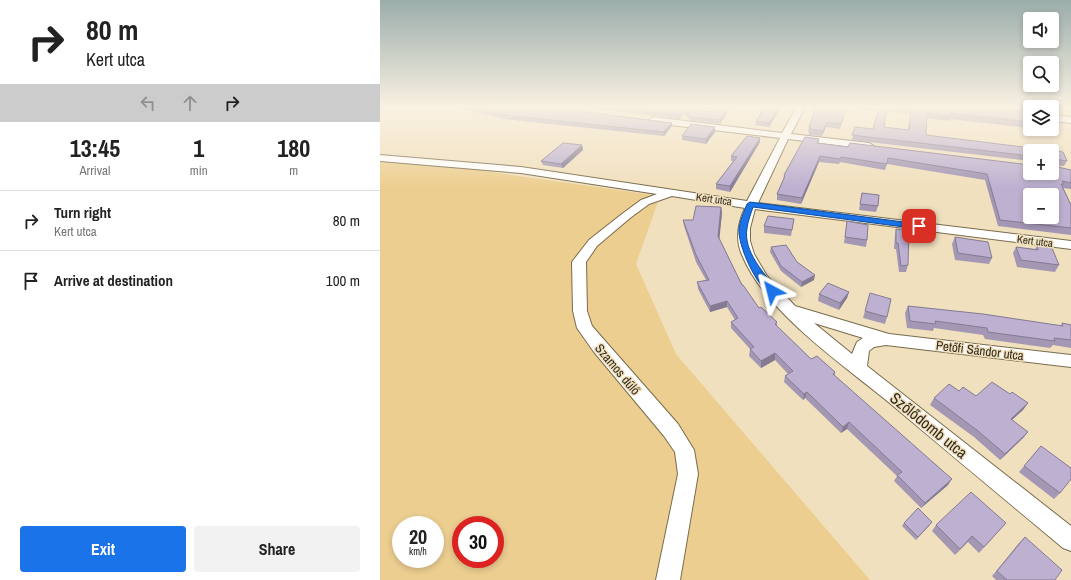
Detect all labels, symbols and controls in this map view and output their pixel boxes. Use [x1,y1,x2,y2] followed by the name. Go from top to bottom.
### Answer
[86,11,138,49] text: 80 m
[1023,12,1059,224] map controls
[1023,12,1059,48] button: sound
[20,16,72,68] icon: right
[86,47,145,72] text: Kert utca
[1023,56,1059,92] button: search
[137,92,159,114] icon: left
[179,92,201,114] icon: ahead
[221,92,243,114] icon: right
[1023,100,1059,136] button: layers
[70,132,120,164] text: 13:45
[193,132,204,164] text: 1
[277,132,310,164] text: 180
[1023,144,1059,180] button: +
[80,162,110,179] text: Arrival
[190,162,208,179] text: min
[289,162,298,179] text: m
[1023,188,1059,224] button: −
[695,190,733,208] street label: Kert utca
[54,202,111,223] text: Turn right
[902,209,936,243] pin
[20,210,42,232] icon: right
[333,210,360,231] text: 80 m
[908,215,930,237] icon: arrive
[54,223,97,240] text: Kert utca
[1016,232,1054,250] street label: Kert utca
[20,270,42,292] icon: arrive
[54,270,173,291] text: Arrive at destination
[326,270,360,291] text: 100 m
[751,270,793,312] position arrow
[935,337,1025,364] street label: Petőfi Sándor utca
[591,340,644,398] street label: Szamos dűlő
[886,387,973,464] street label: Szőlődomb utca
[452,516,504,568] speed limit sign: 30
[409,523,427,550] text: 20
[20,526,186,572] button: Exit
[194,526,360,572] button: Share
[409,545,427,558] text: km/h

